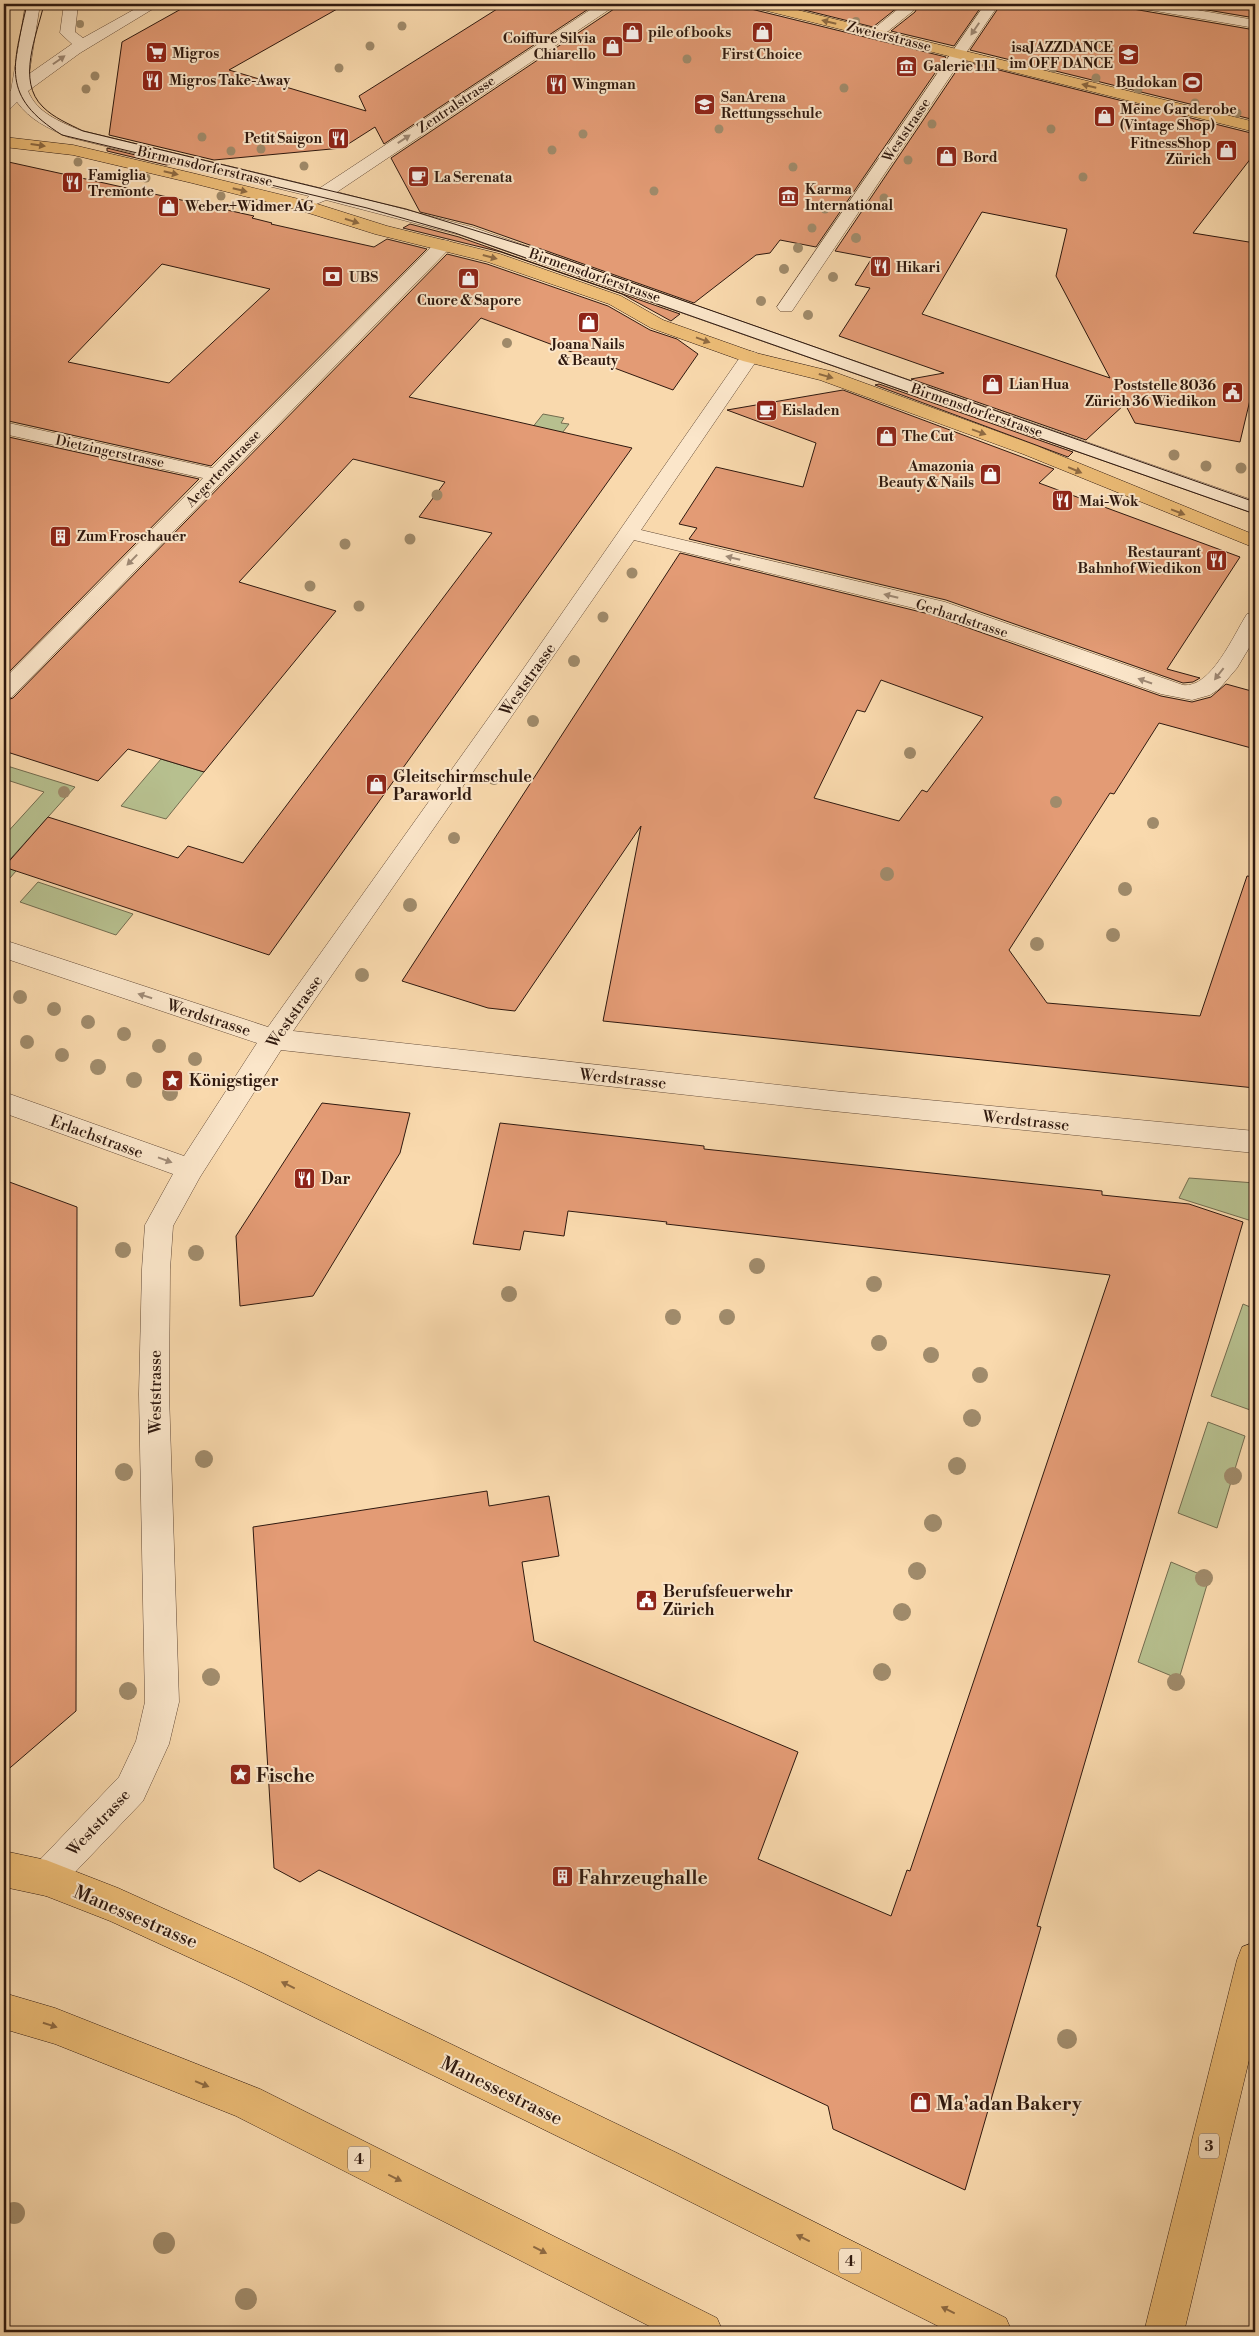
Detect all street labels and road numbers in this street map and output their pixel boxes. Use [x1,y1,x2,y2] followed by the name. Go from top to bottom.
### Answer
[844,18,933,56] street label: Zweierstrasse
[414,72,499,138] street label: Zentralstrasse
[878,95,935,167] street label: Weststrasse
[134,142,274,191] street label: Birmensdorferstrasse
[525,245,663,307] street label: Birmensdorferstrasse
[907,380,1045,442] street label: Birmensdorferstrasse
[182,426,265,512] street label: Aegertenstrasse
[54,432,166,472] street label: Dietzingerstrasse
[913,596,1010,642] street label: Gerhardstrasse
[495,639,560,721] street label: Weststrasse
[262,971,327,1053] street label: Weststrasse
[163,995,253,1041] street label: Werdstrasse
[577,1064,667,1094] street label: Werdstrasse
[980,1106,1070,1136] street label: Werdstrasse
[47,1111,146,1163] street label: Erlachstrasse
[146,1350,166,1435] street label: Weststrasse
[62,1785,135,1861] street label: Weststrasse
[70,1880,201,1954] street label: Manessestrasse
[437,2051,566,2131] street label: Manessestrasse
[1199,2134,1219,2158] road number: 3
[348,2146,370,2172] road number: 4
[839,2248,861,2274] road number: 4

